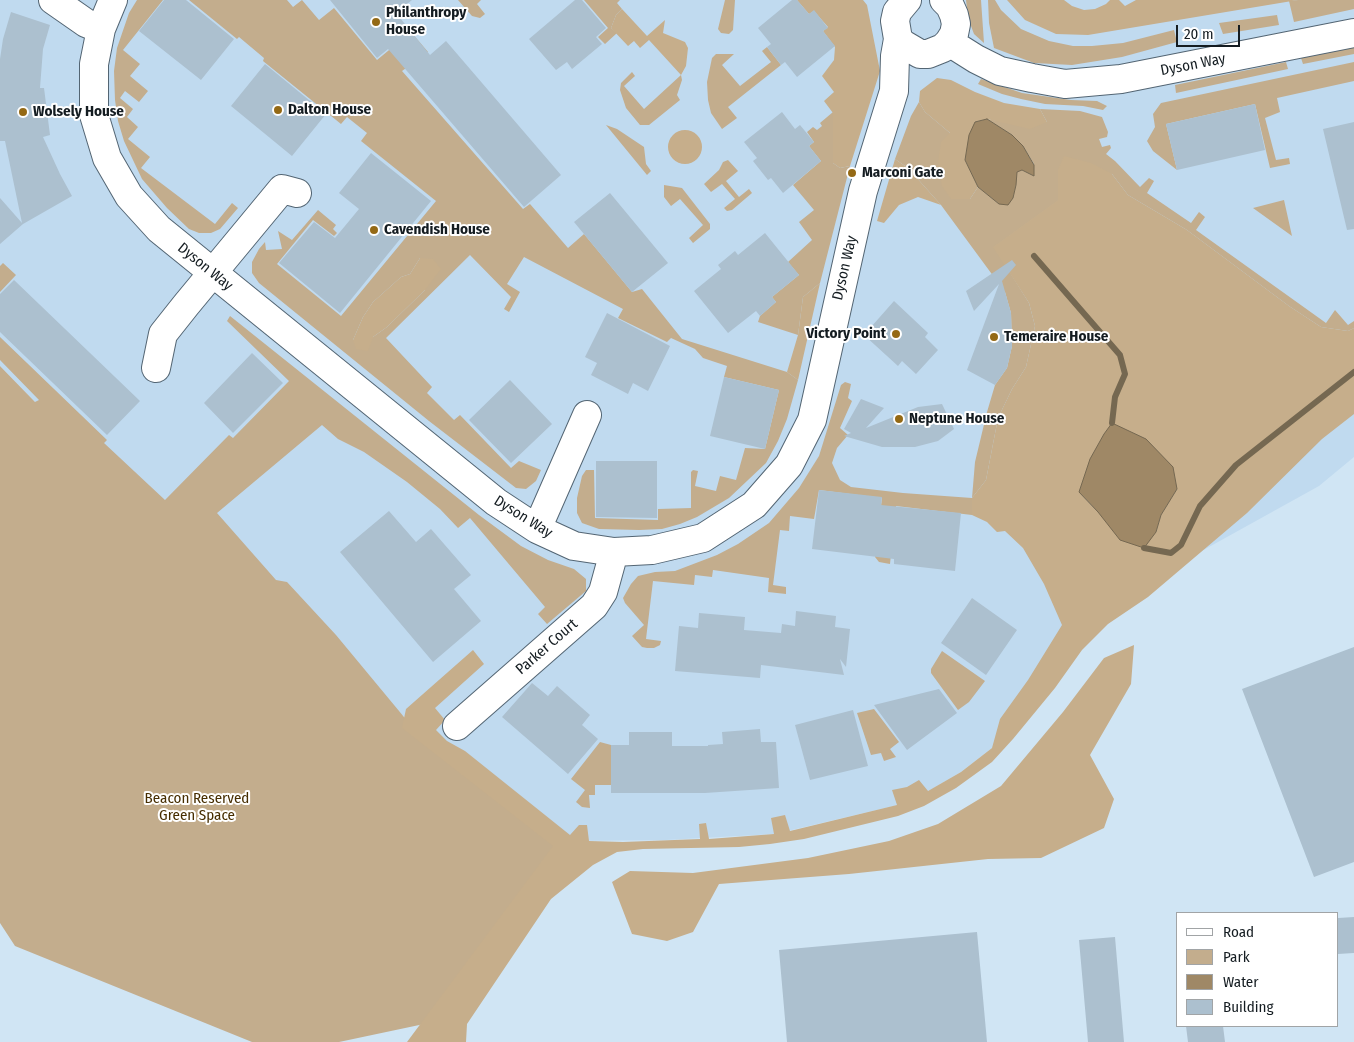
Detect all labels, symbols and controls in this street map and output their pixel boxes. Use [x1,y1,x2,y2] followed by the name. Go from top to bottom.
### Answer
[386,4,466,39] place label: Philanthropy House
[1179,15,1243,47] scale bar
[370,16,382,28] marker: Philanthropy House
[1184,25,1214,43] text: 20 m
[1159,50,1227,80] street label: Dyson Way
[288,101,371,119] place label: Dalton House
[33,103,124,121] place label: Wolsely House
[272,104,284,116] marker: Dalton House
[17,106,29,118] marker: Wolsely House
[862,164,943,182] place label: Marconi Gate
[846,167,858,179] marker: Marconi Gate
[384,221,490,239] place label: Cavendish House
[368,224,380,236] marker: Cavendish House
[829,234,861,302] street label: Dyson Way
[174,239,236,295] street label: Dyson Way
[806,325,886,343] place label: Victory Point
[890,328,902,340] marker: Victory Point
[1004,328,1108,346] place label: Temeraire House
[988,331,1000,343] marker: Temeraire House
[909,410,1004,428] place label: Neptune House
[893,413,905,425] marker: Neptune House
[490,492,556,542] street label: Dyson Way
[512,615,582,679] street label: Parker Court
[145,790,249,825] park label: Beacon Reserved Green Space
[1176,912,1339,1027] legend
[1223,923,1254,941] text: Road
[1223,948,1250,966] text: Park
[1223,973,1258,991] text: Water
[1223,998,1274,1016] text: Building

